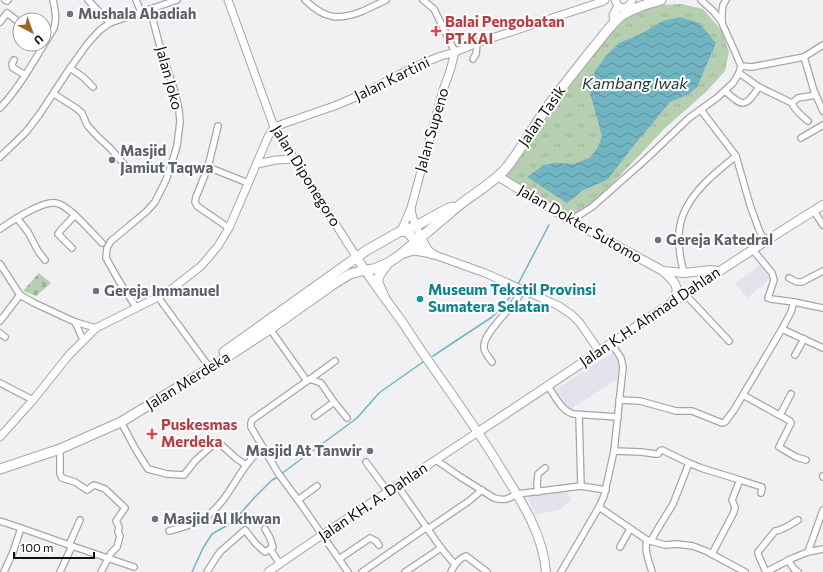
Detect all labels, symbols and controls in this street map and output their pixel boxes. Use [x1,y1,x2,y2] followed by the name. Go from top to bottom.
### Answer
[78,4,196,22] place label: Mushala Abadiah
[65,9,75,19] marker: Mushala Abadiah
[12,12,52,52] north arrow
[445,12,565,47] place label: Balai Pengobatan PT.KAI
[430,25,442,37] marker: Balai Pengobatan PT.KAI
[32,32,46,47] text: U
[153,44,187,112] street label: Jalan Joko
[351,52,432,104] street label: Jalan Kartini
[582,73,688,92] water label: Kambang Iwak
[514,81,569,149] street label: Jalan Tasik
[410,85,452,174] street label: Jalan Supeno
[268,121,345,230] street label: Jalan Diponegoro
[120,141,213,176] place label: Masjid Jamiut Taqwa
[107,155,117,165] marker: Masjid Jamiut Taqwa
[515,180,646,266] street label: Jalan Dokter Sutomo
[666,230,773,248] place label: Gereja Katedral
[653,235,663,245] marker: Gereja Katedral
[576,262,723,370] street label: Jalan K.H. Ahmad Dahlan
[428,280,596,315] place label: Museum Tekstil Provinsi Sumatera Selatan
[104,281,220,299] place label: Gereja Immanuel
[91,286,101,296] marker: Gereja Immanuel
[415,294,425,304] marker: Museum Tekstil Provinsi Sumatera Selatan
[142,347,233,413] street label: Jalan Merdeka
[161,415,237,450] place label: Puskesmas Merdeka
[146,428,158,440] marker: Puskesmas Merdeka
[246,441,362,459] place label: Masjid At Tanwir
[365,446,375,456] marker: Masjid At Tanwir
[315,458,430,544] street label: Jalan KH. A. Dahlan
[163,509,281,527] place label: Masjid Al Ikhwan
[150,514,160,524] marker: Masjid Al Ikhwan
[14,534,94,560] scale bar
[20,540,54,554] text: 100 m

